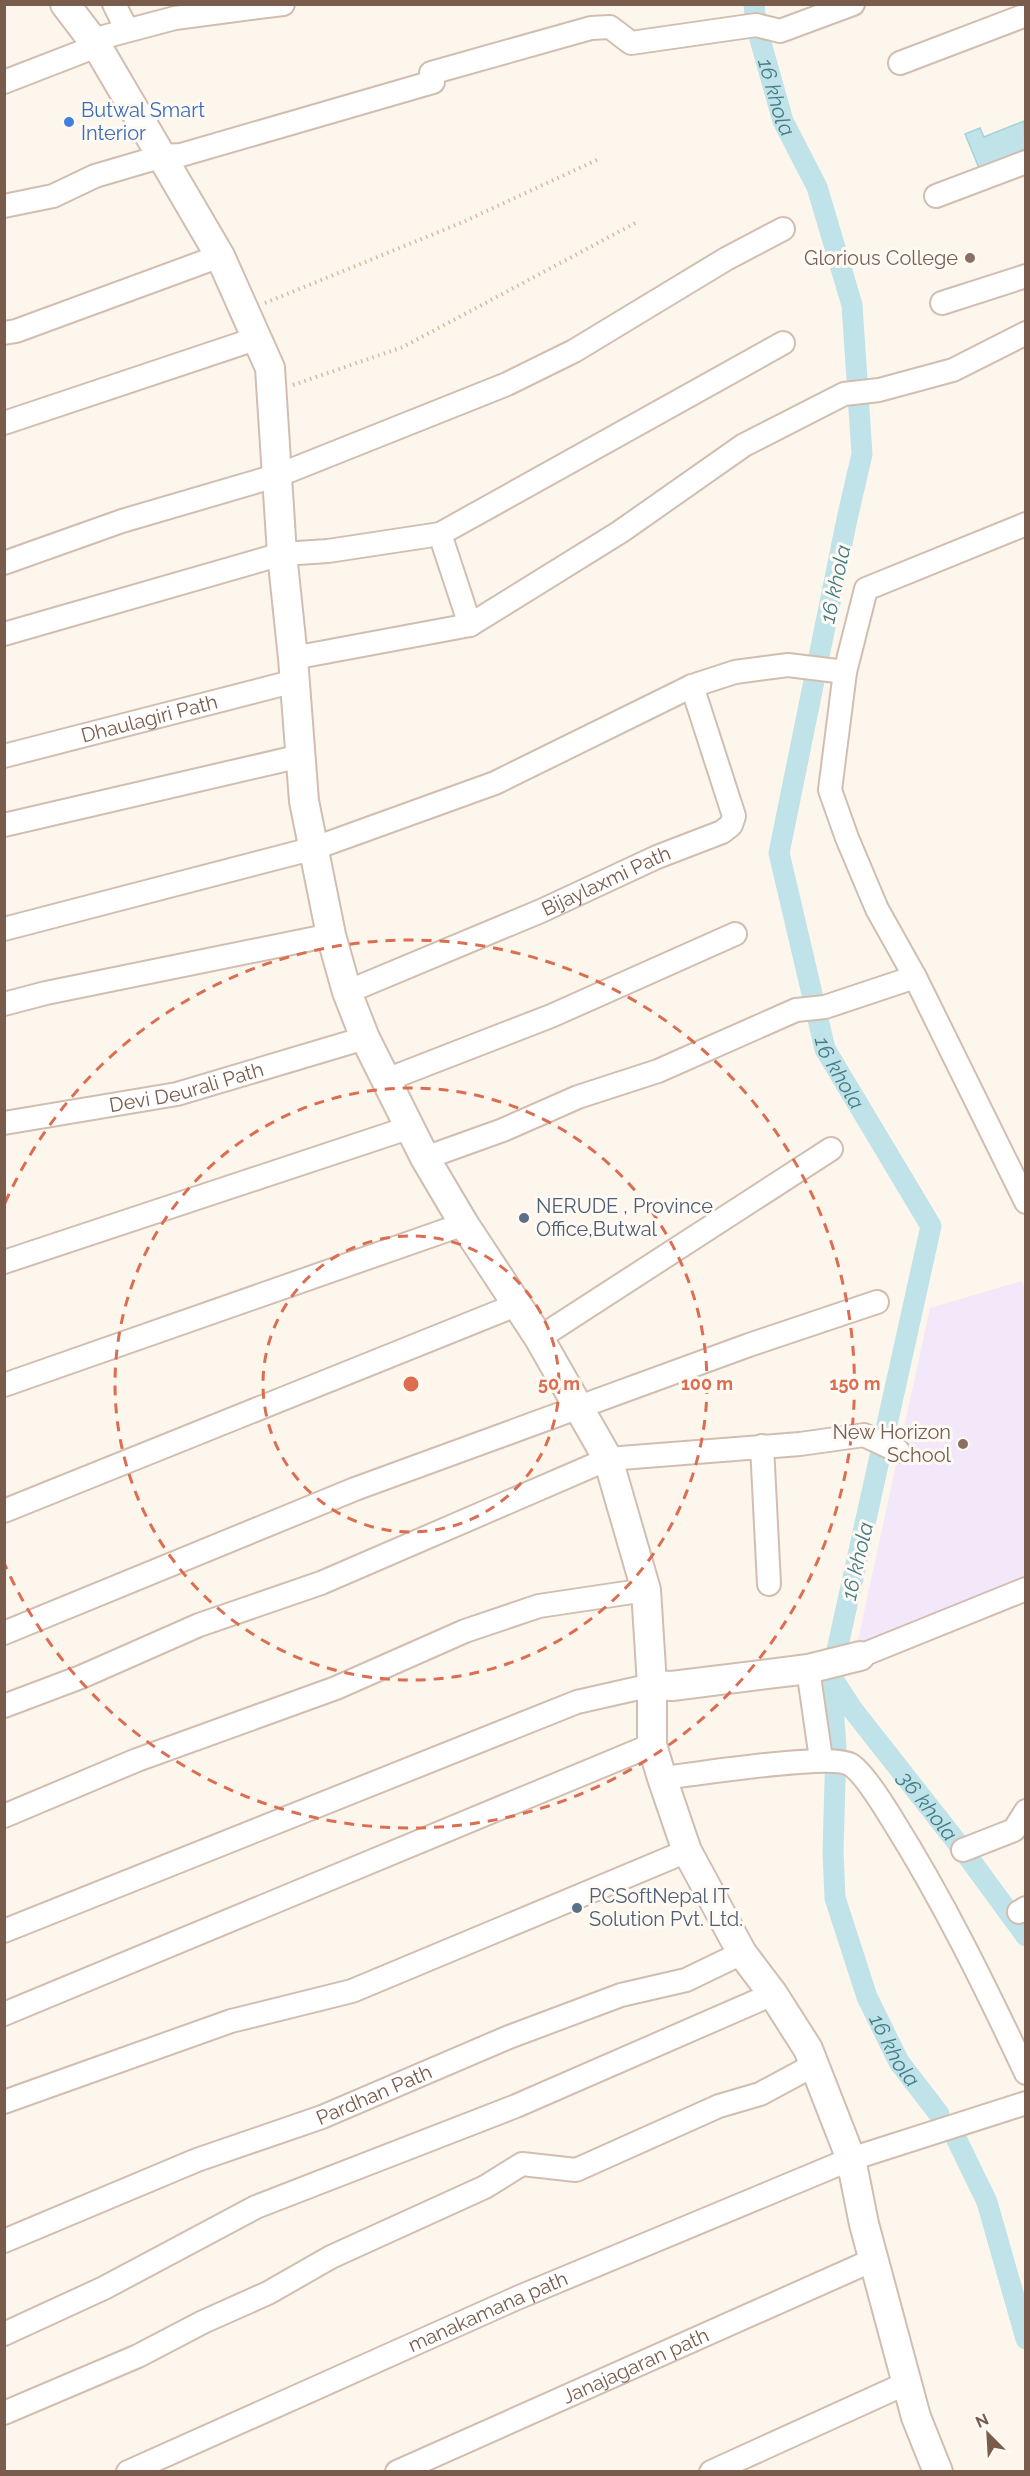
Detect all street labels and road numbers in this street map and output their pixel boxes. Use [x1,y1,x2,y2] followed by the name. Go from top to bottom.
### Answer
[79,689,220,748] street label: Dhaulagiri Path
[538,841,674,921] street label: Bijaylaxmi Path
[107,1057,266,1117] street label: Devi Deurali Path
[313,2059,435,2130] street label: Pardhan Path
[404,2266,571,2357] street label: manakamana path
[558,2323,712,2409] street label: Janajagaran path

